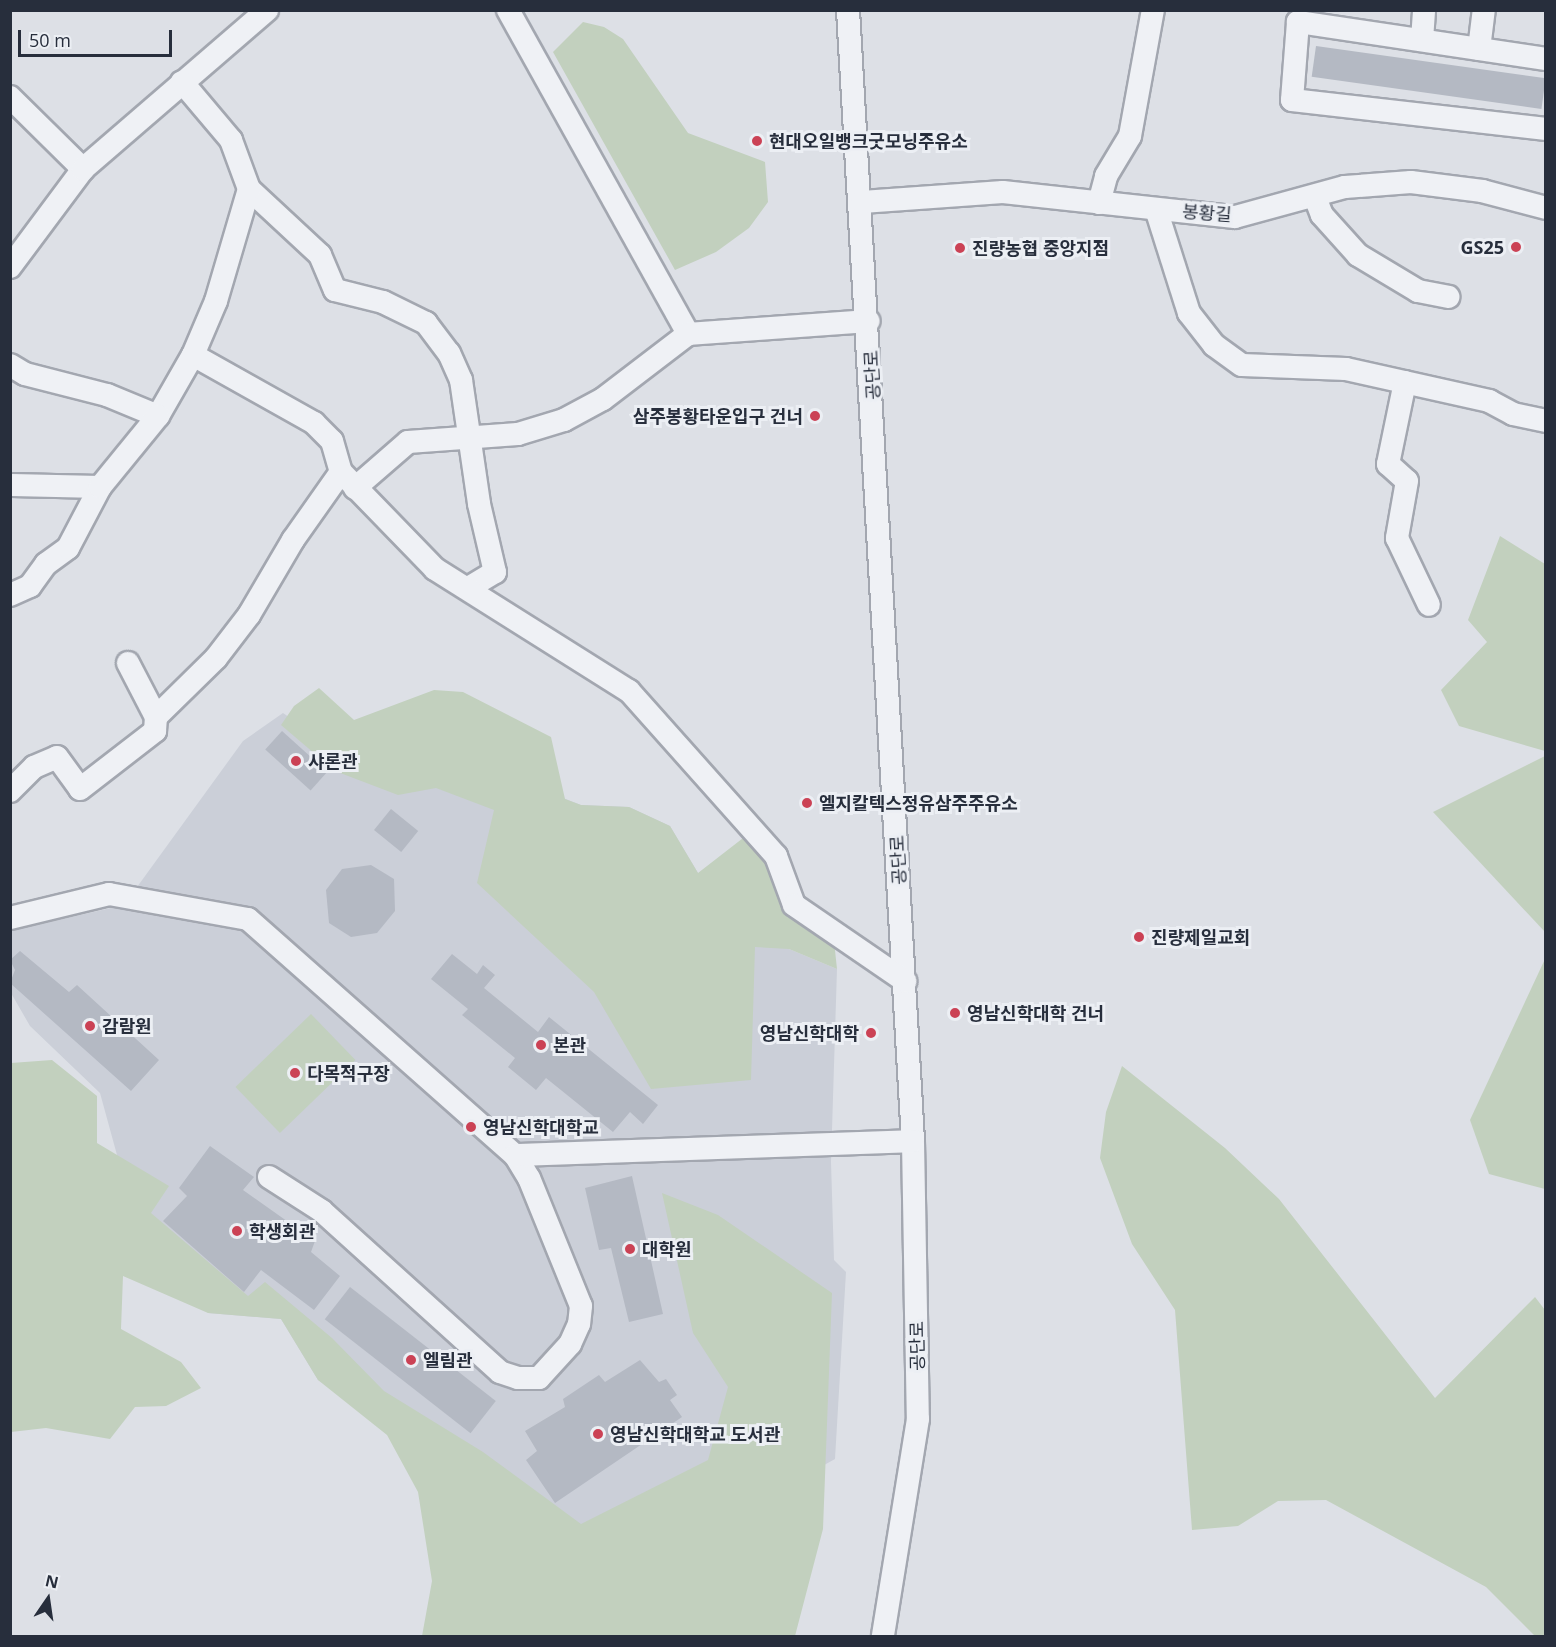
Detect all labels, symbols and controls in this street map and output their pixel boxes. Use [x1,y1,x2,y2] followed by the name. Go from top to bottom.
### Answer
[21,18,176,56] scale bar
[29,28,71,52] text: 50 m
[769,130,968,152] place label: 현대오일뱅크굿모닝주유소
[750,134,764,148] marker: 현대오일뱅크굿모닝주유소
[1181,200,1233,226] street label: 봉황길
[1460,236,1504,258] place label: GS25
[972,237,1109,259] place label: 진량농협 중앙지점
[1509,240,1523,254] marker: GS25
[953,241,967,255] marker: 진량농협 중앙지점
[860,350,884,400] street label: 공단로
[633,405,803,427] place label: 삼주봉황타운입구 건너
[808,409,822,423] marker: 삼주봉황타운입구 건너
[308,750,358,772] place label: 샤론관
[289,754,303,768] marker: 샤론관
[819,792,1018,814] place label: 엘지칼텍스정유삼주주유소
[800,796,814,810] marker: 엘지칼텍스정유삼주주유소
[886,835,910,885] street label: 공단로
[1151,926,1250,948] place label: 진량제일교회
[1132,930,1146,944] marker: 진량제일교회
[967,1002,1104,1024] place label: 영남신학대학 건너
[948,1006,962,1020] marker: 영남신학대학 건너
[102,1015,152,1037] place label: 감람원
[83,1019,97,1033] marker: 감람원
[760,1022,859,1044] place label: 영남신학대학
[864,1026,878,1040] marker: 영남신학대학
[553,1034,586,1056] place label: 본관
[534,1038,548,1052] marker: 본관
[307,1062,390,1084] place label: 다목적구장
[288,1066,302,1080] marker: 다목적구장
[483,1116,599,1138] place label: 영남신학대학교
[464,1120,478,1134] marker: 영남신학대학교
[249,1220,315,1242] place label: 학생회관
[230,1224,244,1238] marker: 학생회관
[642,1238,692,1260] place label: 대학원
[623,1242,637,1256] marker: 대학원
[906,1321,928,1371] street label: 공단로
[423,1349,473,1371] place label: 엘림관
[404,1353,418,1367] marker: 엘림관
[610,1423,780,1445] place label: 영남신학대학교 도서관
[591,1427,605,1441] marker: 영남신학대학교 도서관
[18,1569,78,1629] north arrow
[43,1569,61,1594] text: N

